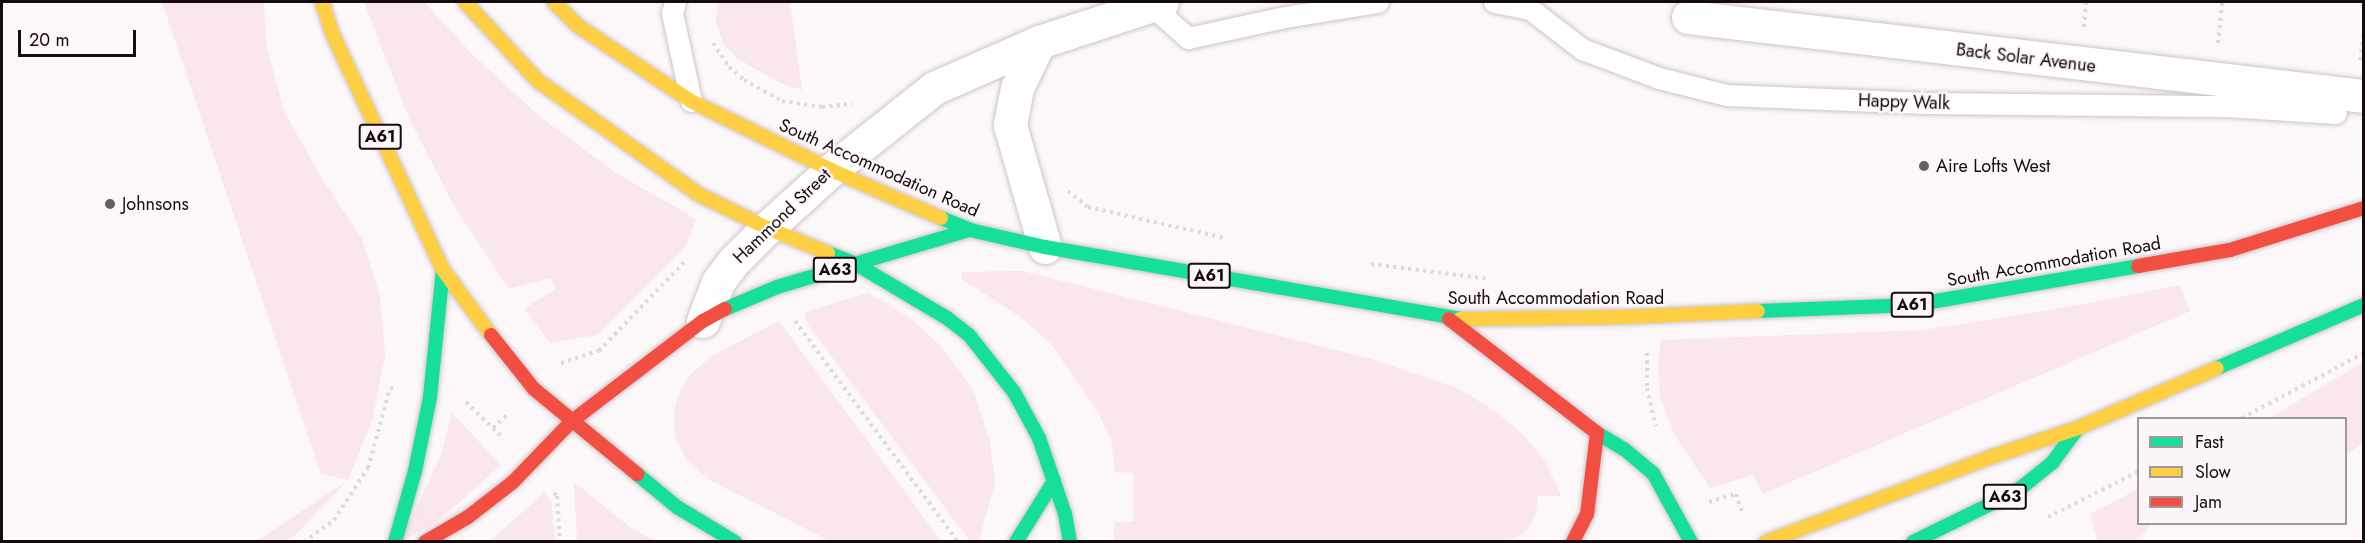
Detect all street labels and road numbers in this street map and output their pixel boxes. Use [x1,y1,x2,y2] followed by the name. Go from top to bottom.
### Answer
[1955,39,2097,77] street label: Back Solar Avenue
[1858,90,1950,114] street label: Happy Walk
[776,114,982,222] street label: South Accommodation Road
[358,124,403,150] road number: A61
[729,164,835,268] street label: Hammond Street
[1945,233,2163,291] street label: South Accommodation Road
[812,257,858,283] road number: A63
[1186,263,1232,289] road number: A61
[1448,287,1664,309] street label: South Accommodation Road
[1890,292,1934,318] road number: A61
[1982,484,2028,510] road number: A63

